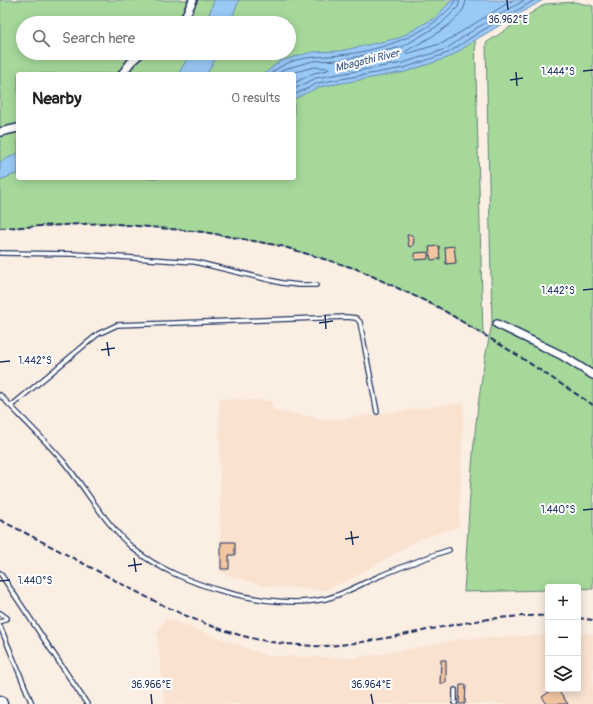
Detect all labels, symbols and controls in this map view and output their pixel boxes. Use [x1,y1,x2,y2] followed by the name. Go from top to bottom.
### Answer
[488,14,528,26] text: 36.962°E
[16,16,296,60] search box
[30,27,52,49] icon: search
[62,29,135,48] text: Search here
[334,46,403,75] water label: Mbagathi River
[541,66,575,78] text: 1.444°S
[32,88,81,109] text: Nearby
[231,90,280,106] text: 0 results
[541,285,575,297] text: 1.442°S
[18,355,52,367] text: 1.442°S
[541,504,576,516] text: 1.440°S
[18,575,53,587] text: 1.440°S
[545,584,581,692] map controls
[545,584,581,620] button: +
[545,620,581,656] button: −
[545,656,581,692] button: layers
[131,679,171,691] text: 36.966°E
[351,679,391,691] text: 36.964°E

